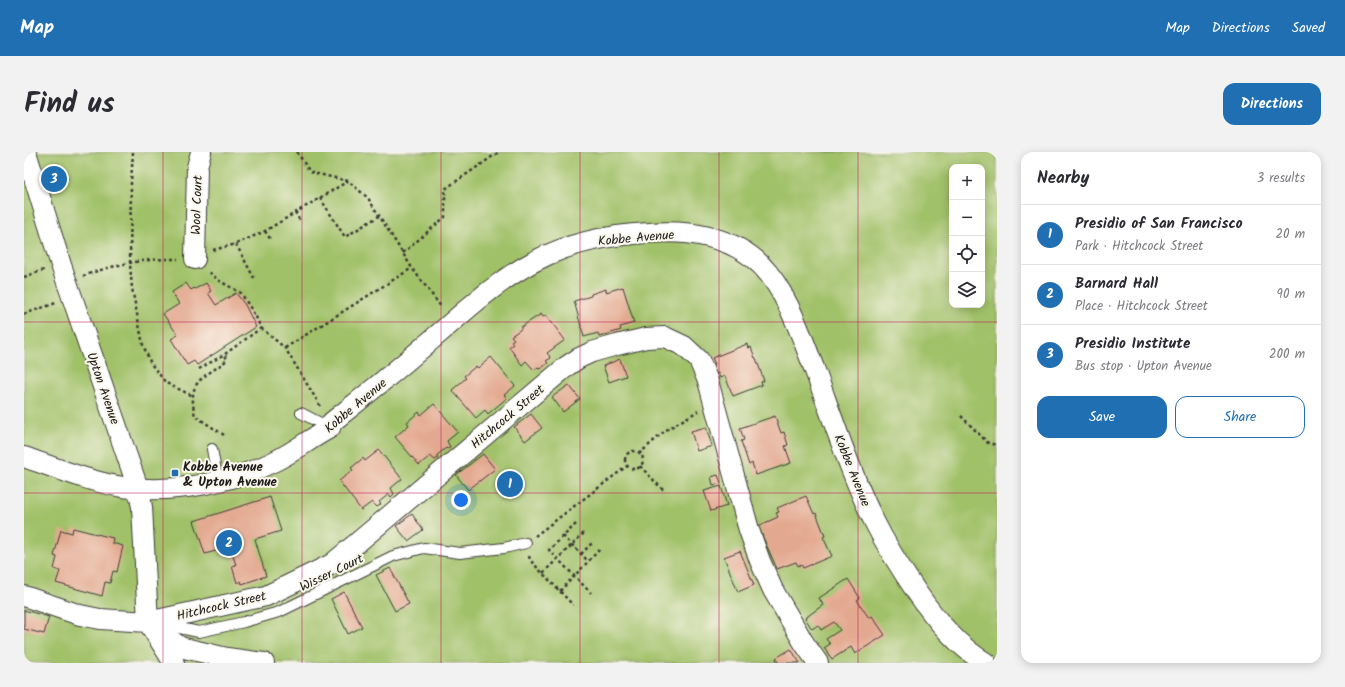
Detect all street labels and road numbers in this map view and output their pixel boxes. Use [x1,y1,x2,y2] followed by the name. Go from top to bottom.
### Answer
[186,174,209,235] street label: Wool Court
[597,225,675,252] street label: Kobbe Avenue
[80,349,125,428] street label: Upton Avenue
[320,373,392,439] street label: Kobbe Avenue
[466,379,550,455] street label: Hitchcock Street
[828,431,876,510] street label: Kobbe Avenue
[296,548,368,598] street label: Wisser Court
[174,586,269,627] street label: Hitchcock Street

